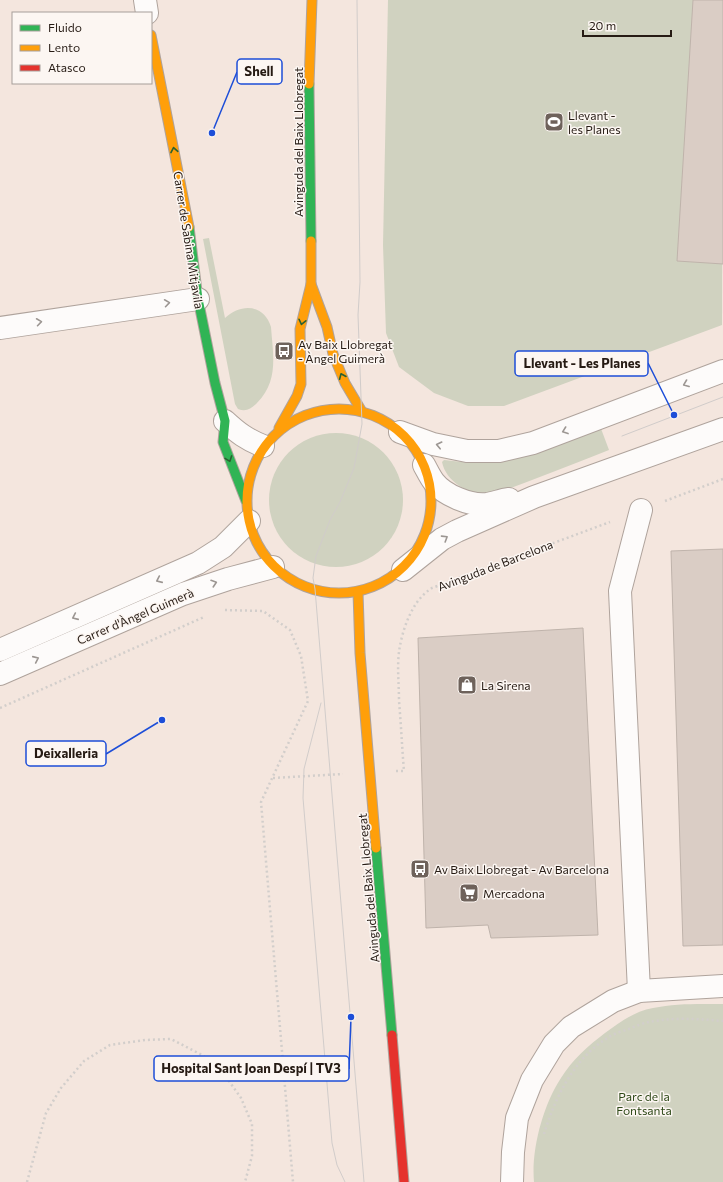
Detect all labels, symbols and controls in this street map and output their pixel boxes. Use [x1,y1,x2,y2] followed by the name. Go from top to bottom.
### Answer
[12,12,152,84] legend
[583,12,671,38] scale bar
[589,18,616,32] text: 20 m
[48,20,82,34] text: Fluido
[48,40,80,54] text: Lento
[237,59,282,84] callout: Shell
[48,60,86,74] text: Atasco
[244,63,274,79] text: Shell
[291,67,305,217] street label: Avinguda del Baix Llobregat
[568,108,621,136] place label: Llevant - les Planes
[543,111,565,133] sports icon: Llevant - les Planes
[170,147,178,153] one-way arrow
[171,170,207,310] street label: Carrer de Sabina Mitjavila
[164,299,170,308] one-way arrow
[36,318,42,327] one-way arrow
[298,319,306,325] one-way arrow
[298,337,393,365] place label: Av Baix Llobregat - Àngel Guimerà
[273,340,295,362] bus stop icon: Av Baix Llobregat - Àngel Guimerà
[515,351,648,376] callout: Llevant - Les Planes
[523,355,641,371] text: Llevant - Les Planes
[339,373,347,380] one-way arrow
[683,380,690,388] one-way arrow
[562,426,569,434] one-way arrow
[436,442,442,450] one-way arrow
[225,455,233,462] one-way arrow
[441,535,448,542] one-way arrow
[435,537,555,593] street label: Avinguda de Barcelona
[155,575,163,583] one-way arrow
[211,579,218,588] one-way arrow
[75,585,195,647] street label: Carrer d'Àngel Guimerà
[71,612,79,620] one-way arrow
[32,655,39,663] one-way arrow
[456,674,478,696] shop icon: La Sirena
[481,678,531,692] place label: La Sirena
[26,741,106,766] callout: Deixalleria
[34,745,98,761] text: Deixalleria
[354,813,381,963] street label: Avinguda del Baix Llobregat
[409,858,431,880] bus stop icon: Av Baix Llobregat - Av Barcelona
[434,862,609,876] place label: Av Baix Llobregat - Av Barcelona
[458,882,480,904] supermarket icon: Mercadona
[483,886,545,900] place label: Mercadona
[154,1056,349,1081] callout: Hospital Sant Joan Despí | TV3
[161,1060,341,1076] text: Hospital Sant Joan Despí | TV3
[616,1089,672,1117] park label: Parc de la Fontsanta

